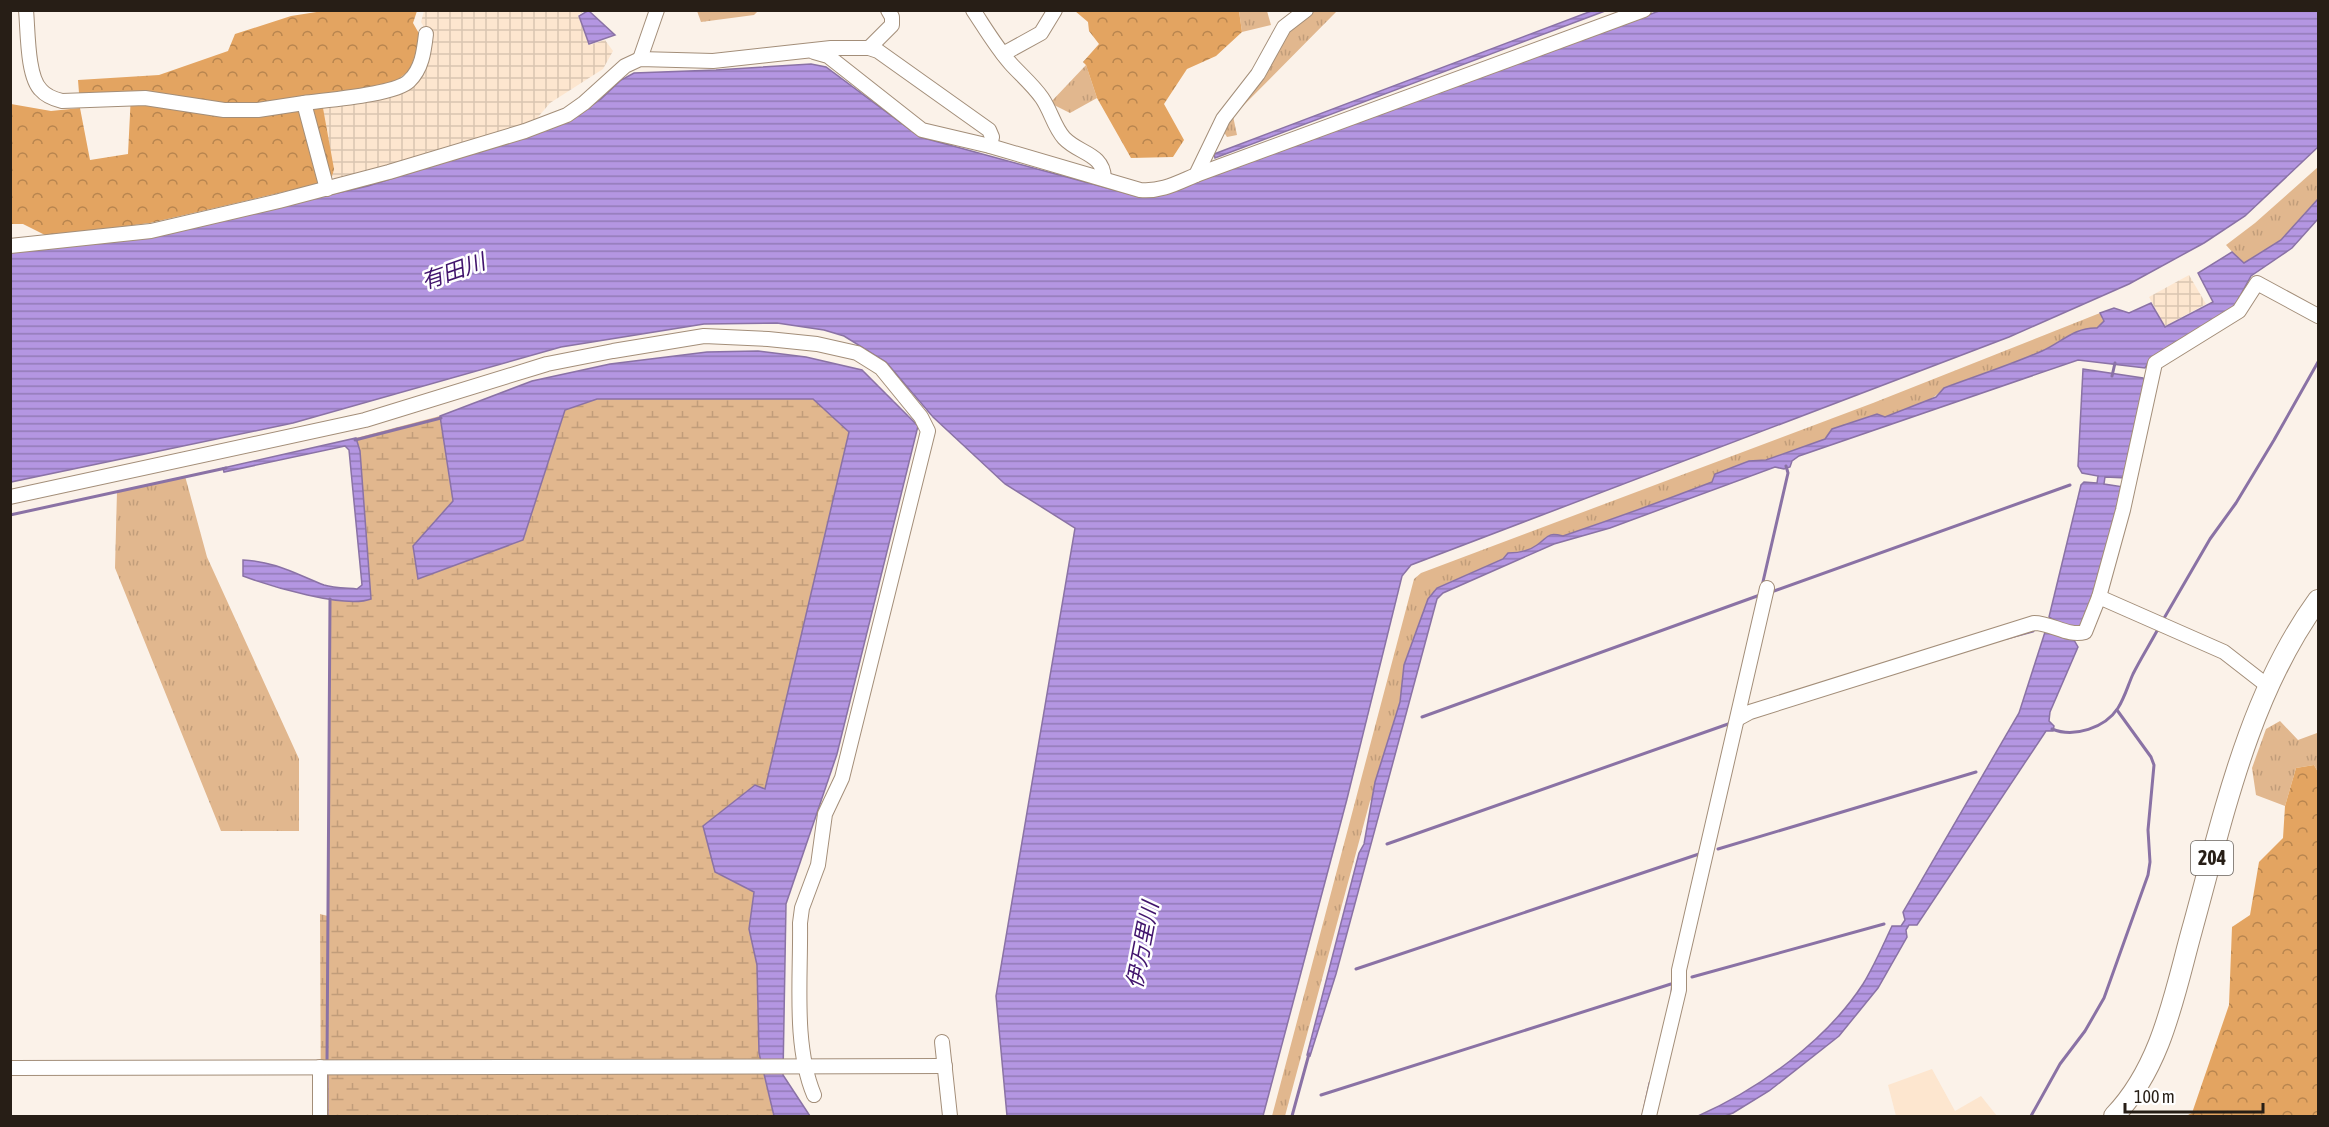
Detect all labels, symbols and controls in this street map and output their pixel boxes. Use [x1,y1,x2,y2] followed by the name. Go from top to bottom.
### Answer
[418,247,490,294] water label: 有田川
[2191,841,2233,875] road number: 204
[1121,897,1164,991] water label: 伊万里川
[2125,1076,2263,1114] scale bar
[2134,1086,2175,1107] text: 100 m

